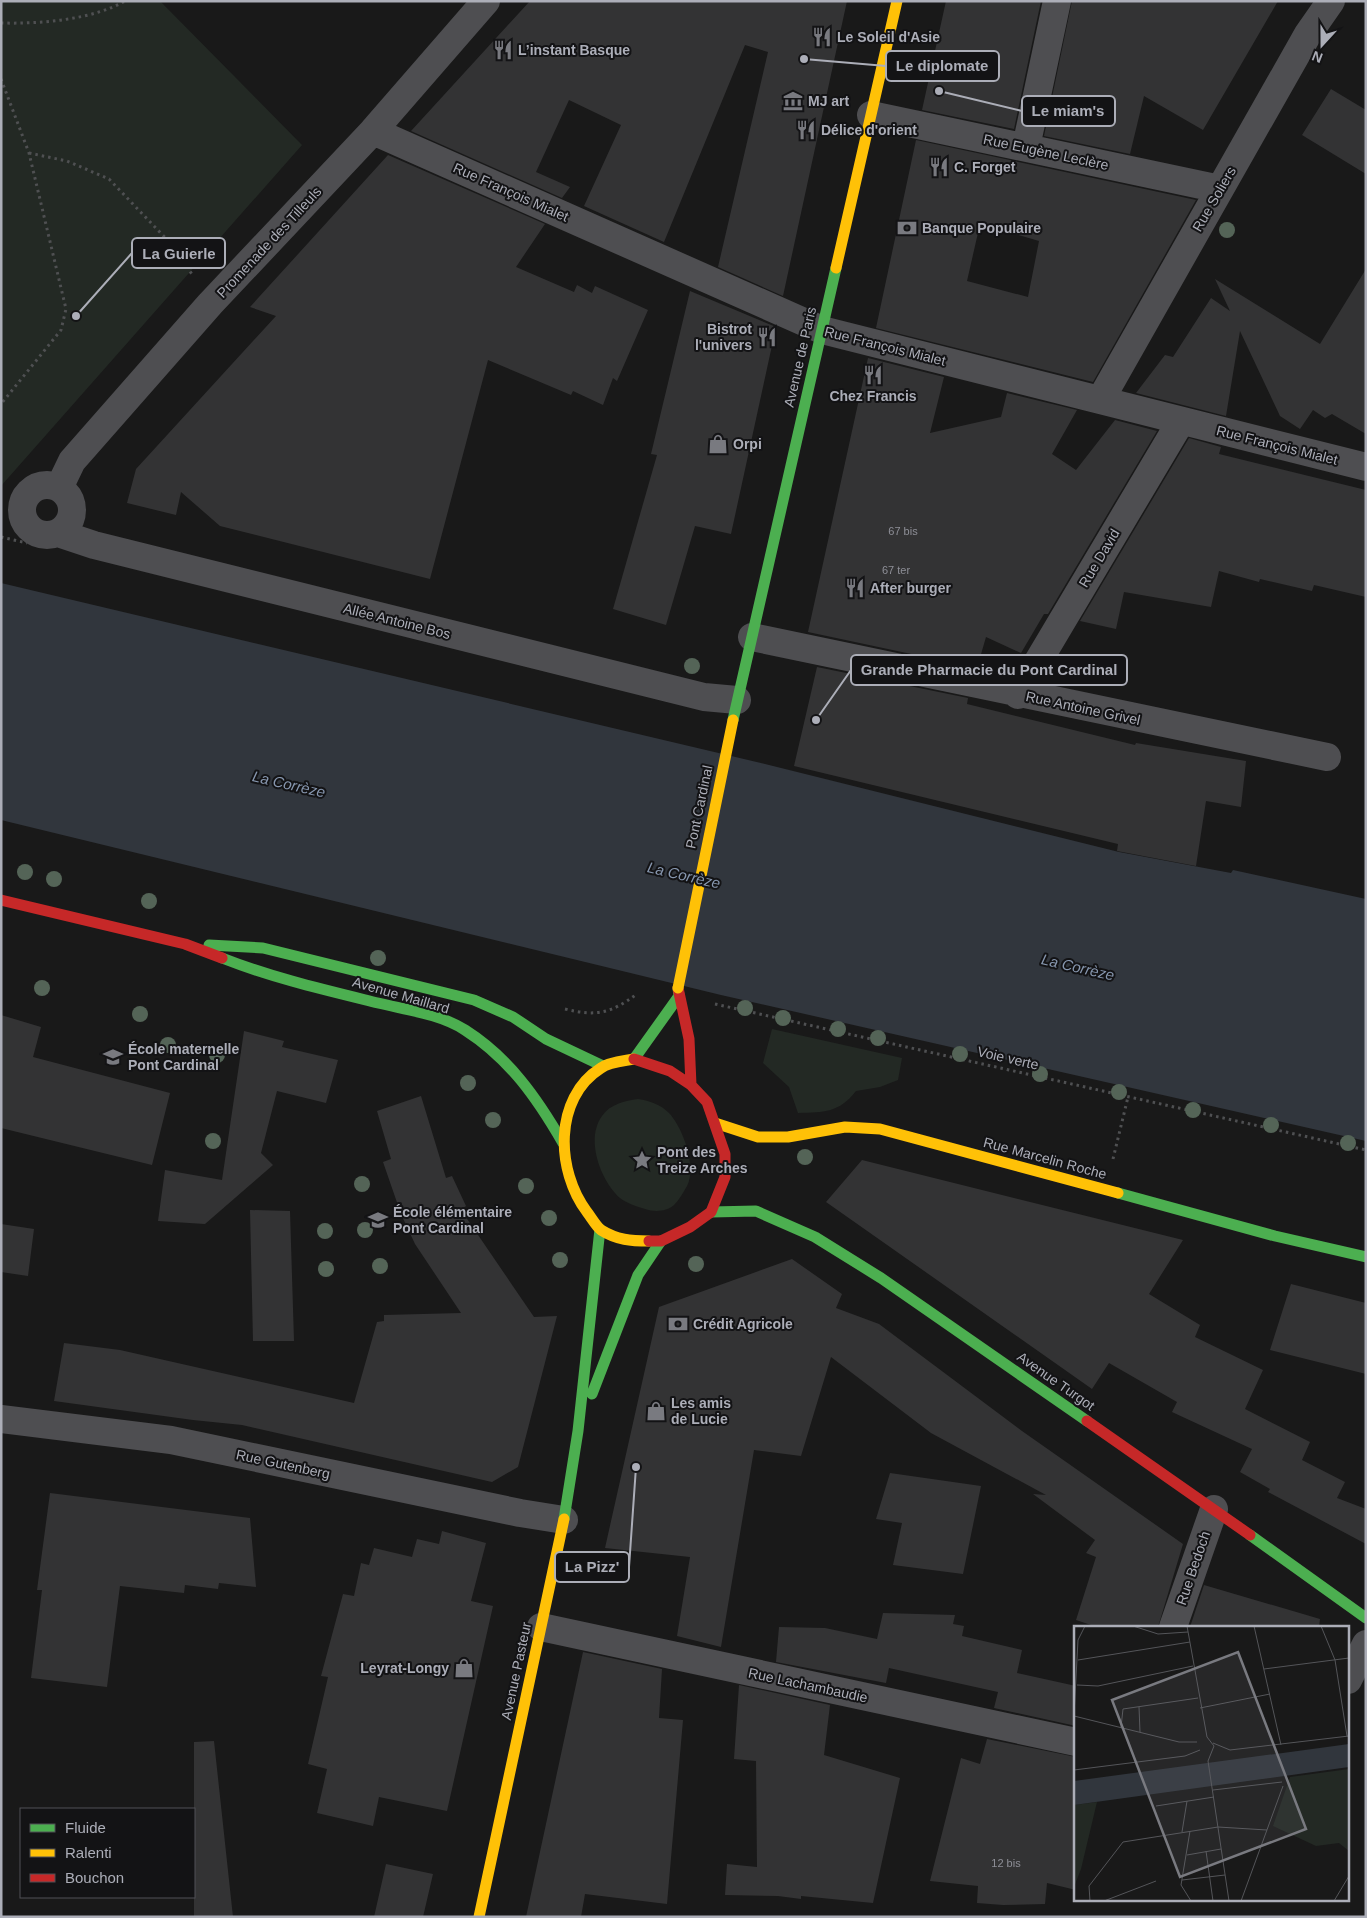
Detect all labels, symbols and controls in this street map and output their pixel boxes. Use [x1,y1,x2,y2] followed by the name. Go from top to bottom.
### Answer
[1297,20,1347,70] north arrow
[811,26,833,48] restaurant icon: Le Soleil d'Asie
[837,29,940,45] place label: Le Soleil d'Asie
[492,39,514,61] restaurant icon: L’instant Basque
[518,42,630,58] place label: L’instant Basque
[1310,48,1325,66] text: N
[886,51,999,81] callout: Le diplomate
[896,57,988,74] text: Le diplomate
[782,90,804,112] museum icon: MJ art
[808,93,850,109] place label: MJ art
[1022,96,1115,126] callout: Le miam's
[1032,102,1104,119] text: Le miam's
[795,119,817,141] restaurant icon: Délice d'orient
[821,122,917,138] place label: Délice d'orient
[982,131,1110,173] street label: Rue Eugène Leclère
[928,156,950,178] restaurant icon: C. Forget
[451,159,571,225] street label: Rue François Mialet
[954,159,1016,175] place label: C. Forget
[1189,164,1239,234] street label: Rue Soliers
[214,183,324,301] street label: Promenade des Tilleuls
[896,217,918,239] bank icon: Banque Populaire
[922,220,1041,236] place label: Banque Populaire
[132,238,225,268] callout: La Guierle
[142,245,216,262] text: La Guierle
[781,305,819,409] street label: Avenue de Paris
[695,321,752,353] place label: Bistrot l'univers
[823,323,947,369] street label: Rue François Mialet
[756,326,778,348] restaurant icon: Bistrot l'univers
[862,364,884,386] restaurant icon: Chez Francis
[829,388,917,404] place label: Chez Francis
[1215,422,1339,468] street label: Rue François Mialet
[707,433,729,455] shop icon: Orpi
[733,436,762,452] place label: Orpi
[888,525,918,537] house number: 67 bis
[1075,526,1123,590] street label: Rue David
[882,564,910,576] house number: 67 ter
[844,577,866,599] restaurant icon: After burger
[870,580,951,596] place label: After burger
[342,600,452,642] street label: Allée Antoine Bos
[851,655,1127,685] callout: Grande Pharmacie du Pont Cardinal
[861,661,1117,678] text: Grande Pharmacie du Pont Cardinal
[1024,688,1142,728] street label: Rue Antoine Grivel
[682,764,716,850] street label: Pont Cardinal
[251,767,327,801] water label: La Corrèze
[646,858,722,892] water label: La Corrèze
[1040,950,1116,984] water label: La Corrèze
[351,974,451,1016] street label: Avenue Maillard
[128,1041,239,1073] place label: École maternelle Pont Cardinal
[976,1043,1040,1073] street label: Voie verte
[102,1046,124,1068] school or university icon: École maternelle Pont Cardinal
[982,1134,1109,1182] street label: Rue Marcelin Roche
[657,1144,748,1176] place label: Pont des Treize Arches
[631,1149,653,1171] place icon: Pont des Treize Arches
[393,1204,512,1236] place label: École élémentaire Pont Cardinal
[367,1209,389,1231] school or university icon: École élémentaire Pont Cardinal
[667,1313,689,1335] bank icon: Crédit Agricole
[693,1316,793,1332] place label: Crédit Agricole
[1014,1348,1098,1414] street label: Avenue Turgot
[671,1395,731,1427] place label: Les amis de Lucie
[645,1400,667,1422] shop icon: Les amis de Lucie
[235,1446,331,1482] street label: Rue Gutenberg
[1173,1529,1213,1607] street label: Rue Bedoch
[555,1552,629,1582] callout: La Pizz'
[565,1558,619,1575] text: La Pizz'
[498,1620,534,1721] street label: Avenue Pasteur
[1074,1626,1350,1900] inset map
[453,1657,475,1679] shop icon: Leyrat-Longy
[360,1660,449,1676] place label: Leyrat-Longy
[747,1665,869,1705] street label: Rue Lachambaudie
[20,1808,195,1898] legend
[65,1819,106,1836] text: Fluide
[65,1844,112,1861] text: Ralenti
[991,1857,1021,1869] house number: 12 bis
[65,1869,124,1886] text: Bouchon

